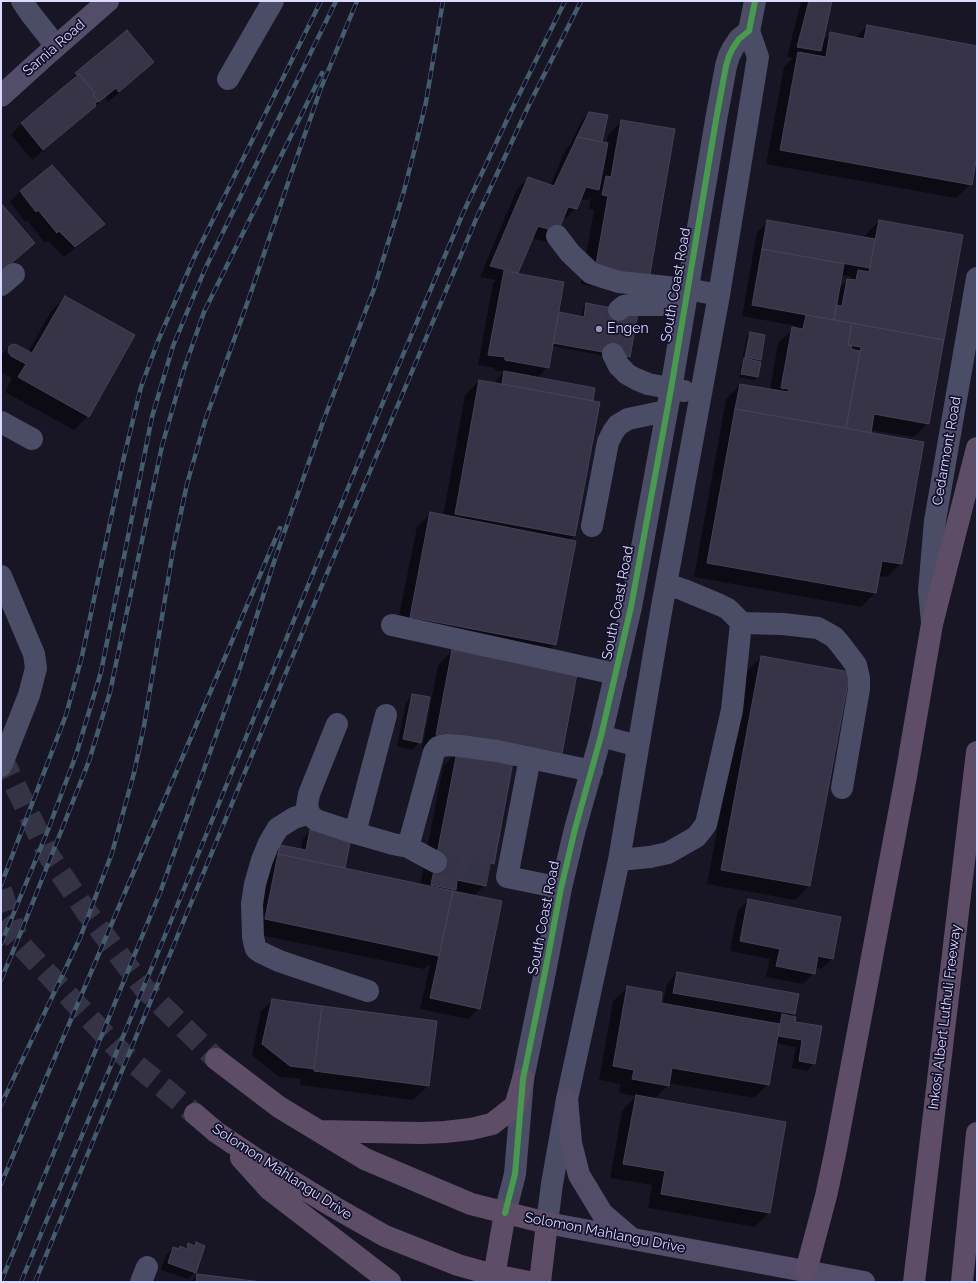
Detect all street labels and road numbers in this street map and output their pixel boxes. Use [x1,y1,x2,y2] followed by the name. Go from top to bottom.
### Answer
[19,16,89,80] street label: Sarnia Road
[658,227,694,343] street label: South Coast Road
[929,395,965,507] street label: Cedarmont Road
[599,545,637,661] street label: South Coast Road
[525,860,563,976] street label: South Coast Road
[925,923,965,1111] street label: Inkosi Albert Luthuli Freeway
[209,1120,355,1224] street label: Solomon Mahlangu Drive
[523,1209,687,1257] street label: Solomon Mahlangu Drive

